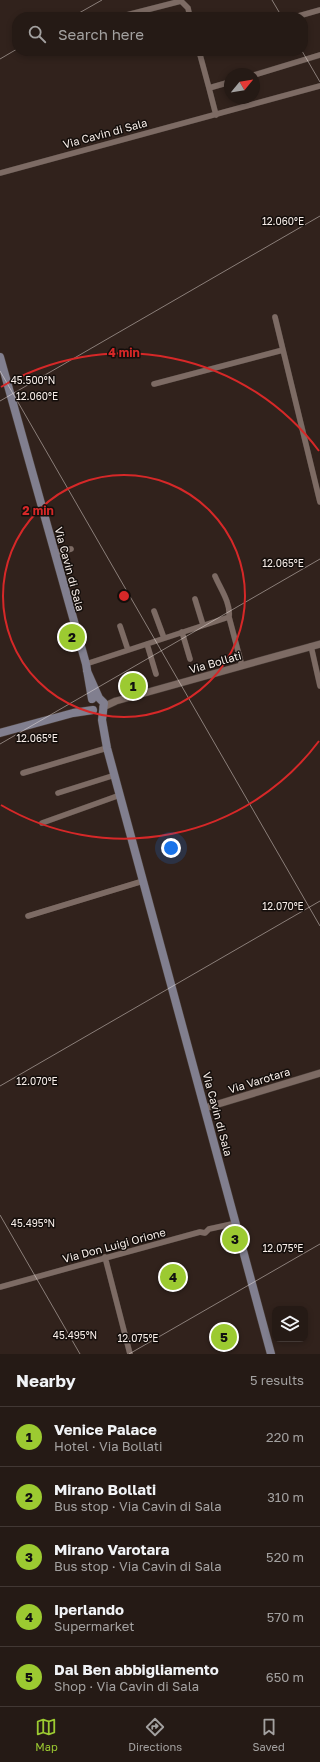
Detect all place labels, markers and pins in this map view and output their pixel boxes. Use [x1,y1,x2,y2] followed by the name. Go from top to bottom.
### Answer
[117,589,131,603] centre of rings
[59,622,85,652] pin: 2
[120,671,146,701] pin: 1
[222,1224,248,1254] pin: 3
[160,1262,186,1292] pin: 4
[211,1322,237,1352] pin: 5

